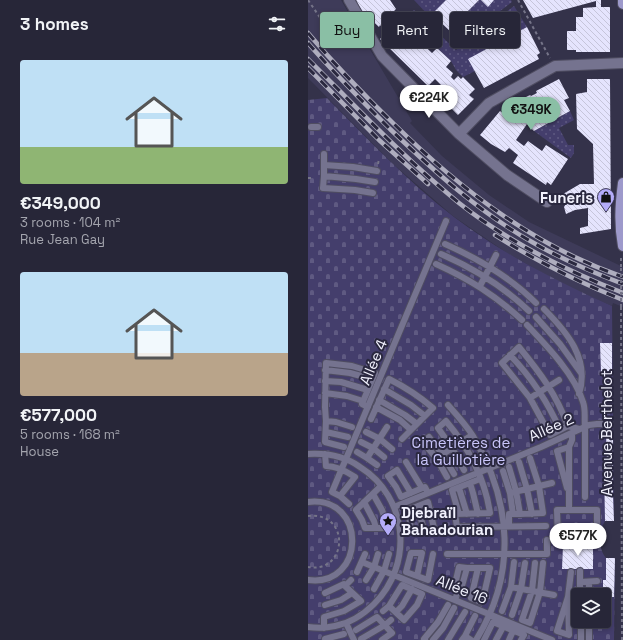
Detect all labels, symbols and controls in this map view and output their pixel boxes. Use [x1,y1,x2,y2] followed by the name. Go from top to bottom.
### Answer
[320,12,374,48] chip: Buy
[382,12,442,48] chip: Rent
[450,12,520,48] chip: Filters
[20,13,89,35] text: 3 homes
[266,13,288,35] icon: filters
[401,85,457,119] pin: €224K
[118,86,190,158] icon: home
[409,89,449,106] text: €224K
[503,97,559,131] pin: €349K
[510,101,552,118] text: €349K
[596,187,616,212] shop icon: Funeris
[540,188,593,207] place label: Funeris
[20,192,101,214] text: €349,000
[20,214,120,231] text: 3 rooms · 104 m²
[20,231,105,248] text: Rue Jean Gay
[118,298,190,370] icon: home
[355,336,391,388] street label: Allée 4
[597,370,616,496] street label: Avenue Berthelot
[20,404,97,426] text: €577,000
[525,409,577,445] street label: Allée 2
[20,426,120,443] text: 5 rooms · 168 m²
[412,433,511,469] park label: Cimetières de la Guillotière
[20,443,59,460] text: House
[401,503,493,539] place label: Djebraïl Bahadourian
[378,511,398,536] place icon: Djebraïl Bahadourian
[550,523,606,557] pin: €577K
[558,527,598,544] text: €577K
[433,570,491,608] street label: Allée 16
[571,588,611,628] map controls
[571,588,611,628] button: layers

